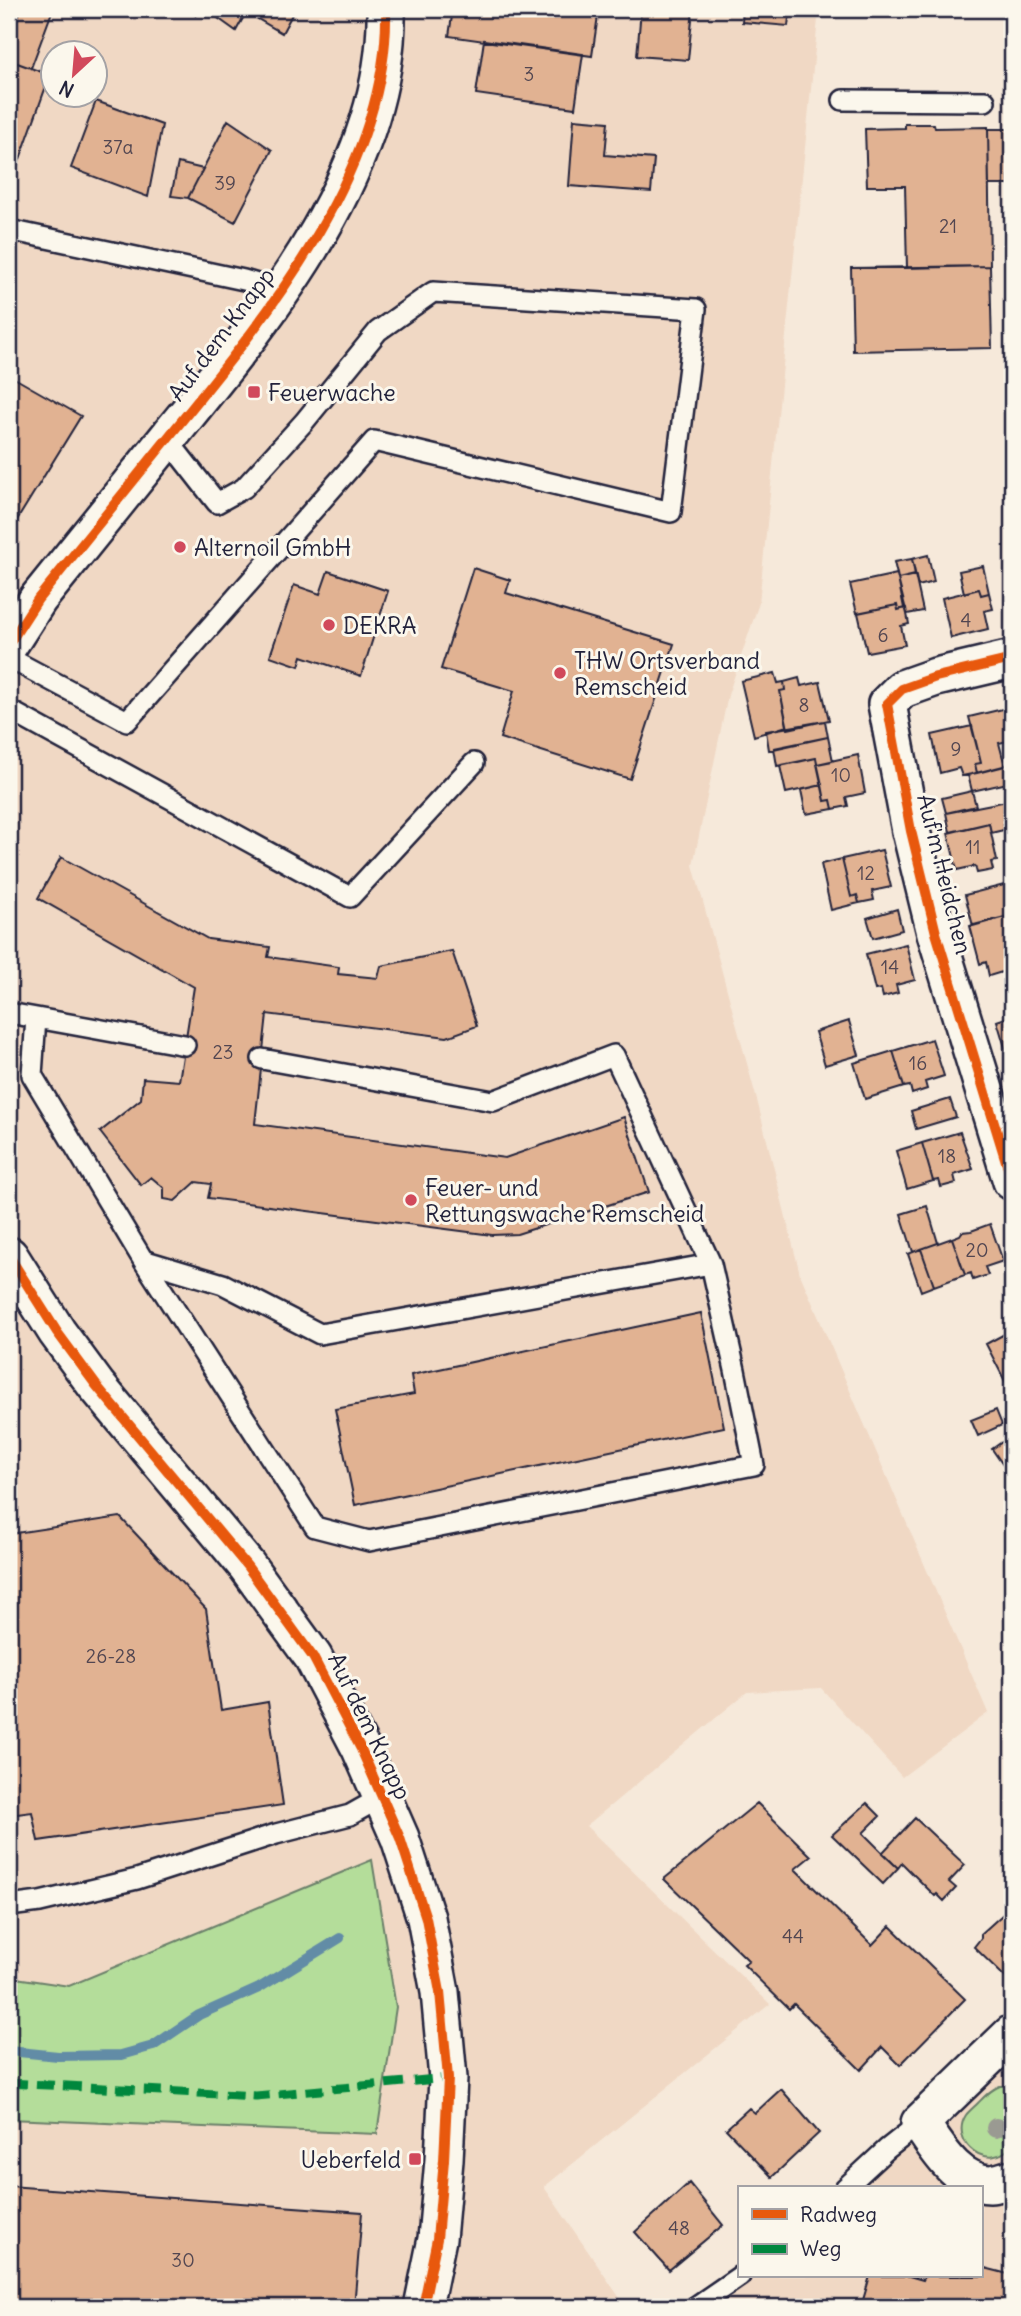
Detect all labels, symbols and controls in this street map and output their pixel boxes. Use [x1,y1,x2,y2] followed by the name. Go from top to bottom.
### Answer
[38,38,108,108] north arrow
[524,62,534,86] house number: 3
[55,76,78,103] text: N
[103,135,134,159] house number: 37a
[214,171,236,195] house number: 39
[939,214,957,238] house number: 21
[161,262,281,406] street label: Auf dem Knapp
[268,378,396,407] place label: Feuerwache
[246,384,262,400] marker: Feuerwache
[194,533,351,562] place label: Alternoil GmbH
[172,539,188,555] marker: Alternoil GmbH
[961,608,972,632] house number: 4
[343,611,416,640] place label: DEKRA
[321,617,337,633] marker: DEKRA
[878,623,888,647] house number: 6
[574,646,760,701] place label: THW Ortsverband Remscheid
[552,665,568,681] marker: THW Ortsverband Remscheid
[799,693,809,717] house number: 8
[951,737,961,761] house number: 9
[831,763,851,787] house number: 10
[911,791,979,957] street label: Auf'm Heidchen
[965,835,981,859] house number: 11
[857,861,875,885] house number: 12
[881,955,899,979] house number: 14
[212,1040,234,1064] house number: 23
[909,1051,927,1075] house number: 16
[938,1144,956,1168] house number: 18
[425,1173,704,1228] place label: Feuer- und Rettungswache Remscheid
[403,1192,419,1208] marker: Feuer- und Rettungswache Remscheid
[966,1238,988,1262] house number: 20
[86,1644,136,1668] house number: 26-28
[322,1648,418,1804] street label: Auf dem Knapp
[782,1924,804,1948] house number: 44
[301,2145,401,2174] place label: Ueberfeld
[407,2151,423,2167] marker: Ueberfeld
[738,2186,982,2278] legend
[800,2201,877,2228] text: Radweg
[668,2216,690,2240] house number: 48
[800,2235,841,2262] text: Weg
[171,2248,195,2272] house number: 30

